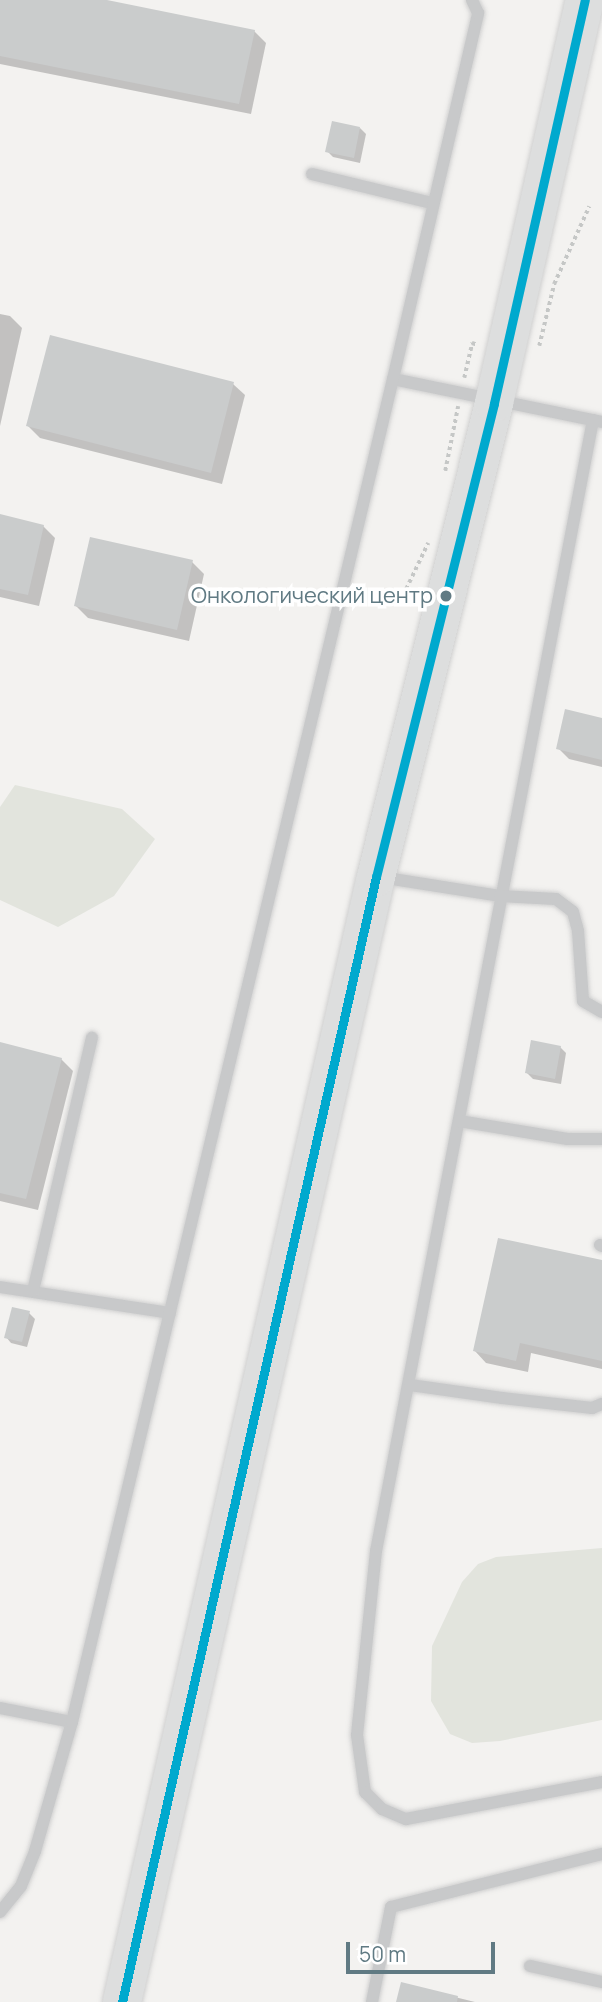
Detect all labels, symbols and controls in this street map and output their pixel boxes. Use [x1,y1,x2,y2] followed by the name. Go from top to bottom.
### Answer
[191,583,433,609] place label: Онкологический центр
[439,589,453,603] marker: Онкологический центр
[350,1928,499,1972] scale bar
[359,1940,406,1968] text: 50 m

